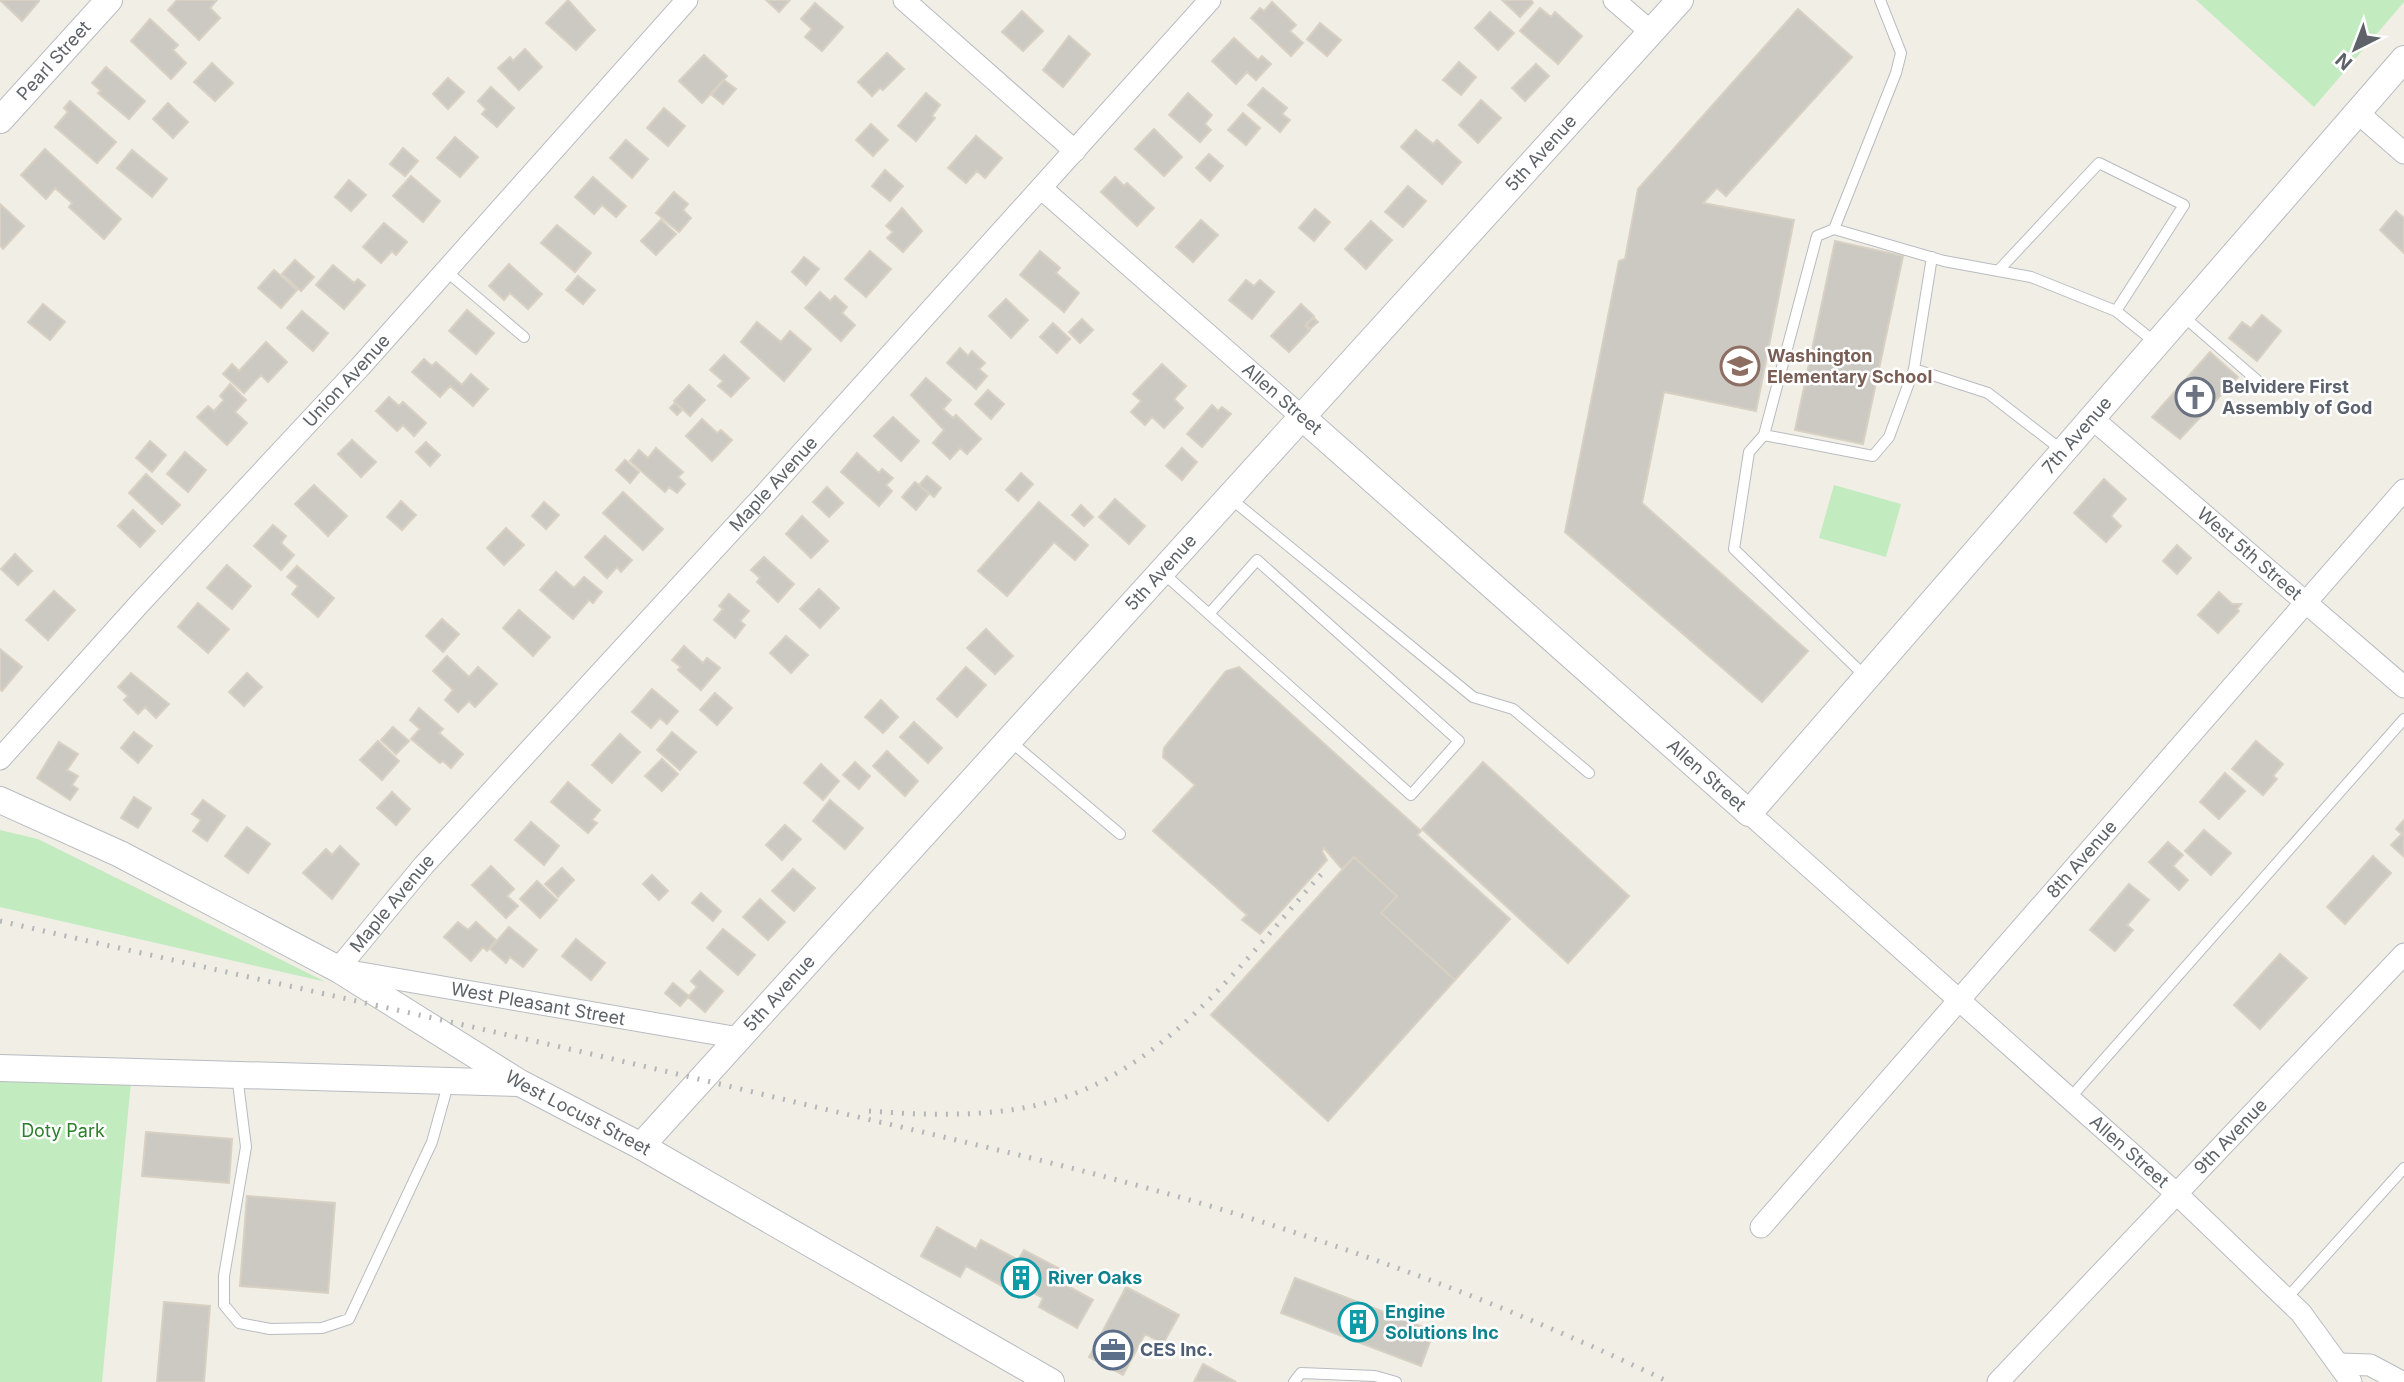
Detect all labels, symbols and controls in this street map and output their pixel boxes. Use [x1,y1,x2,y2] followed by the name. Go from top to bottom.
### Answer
[2320,14,2390,84] north arrow
[12,16,95,104] street label: Pearl Street
[2331,48,2357,75] text: N
[1501,110,1581,195] street label: 5th Avenue
[299,330,394,431] street label: Union Avenue
[1719,345,1761,387] school or university icon: Washington Elementary School
[1767,345,1932,387] place label: Washington Elementary School
[1238,359,1326,439] street label: Allen Street
[2174,376,2216,418] church icon: Belvidere First Assembly of God
[2222,376,2372,418] place label: Belvidere First Assembly of God
[2038,392,2116,478] street label: 7th Avenue
[725,432,822,535] street label: Maple Avenue
[2193,503,2306,604] street label: West 5th Street
[1121,530,1200,615] street label: 5th Avenue
[1663,735,1751,815] street label: Allen Street
[2042,816,2121,902] street label: 8th Avenue
[345,850,438,956] street label: Maple Avenue
[739,951,819,1036] street label: 5th Avenue
[449,978,627,1029] street label: West Pleasant Street
[502,1066,655,1159] street label: West Locust Street
[2189,1094,2271,1179] street label: 9th Avenue
[2086,1111,2173,1192] street label: Allen Street
[21,1120,105,1141] park label: Doty Park
[1000,1257,1042,1299] building icon: River Oaks
[1048,1267,1142,1288] place label: River Oaks
[1337,1301,1379,1343] building icon: Engine Solutions Inc
[1385,1301,1499,1343] place label: Engine Solutions Inc
[1092,1329,1134,1371] office icon: CES Inc.
[1140,1339,1213,1360] place label: CES Inc.

